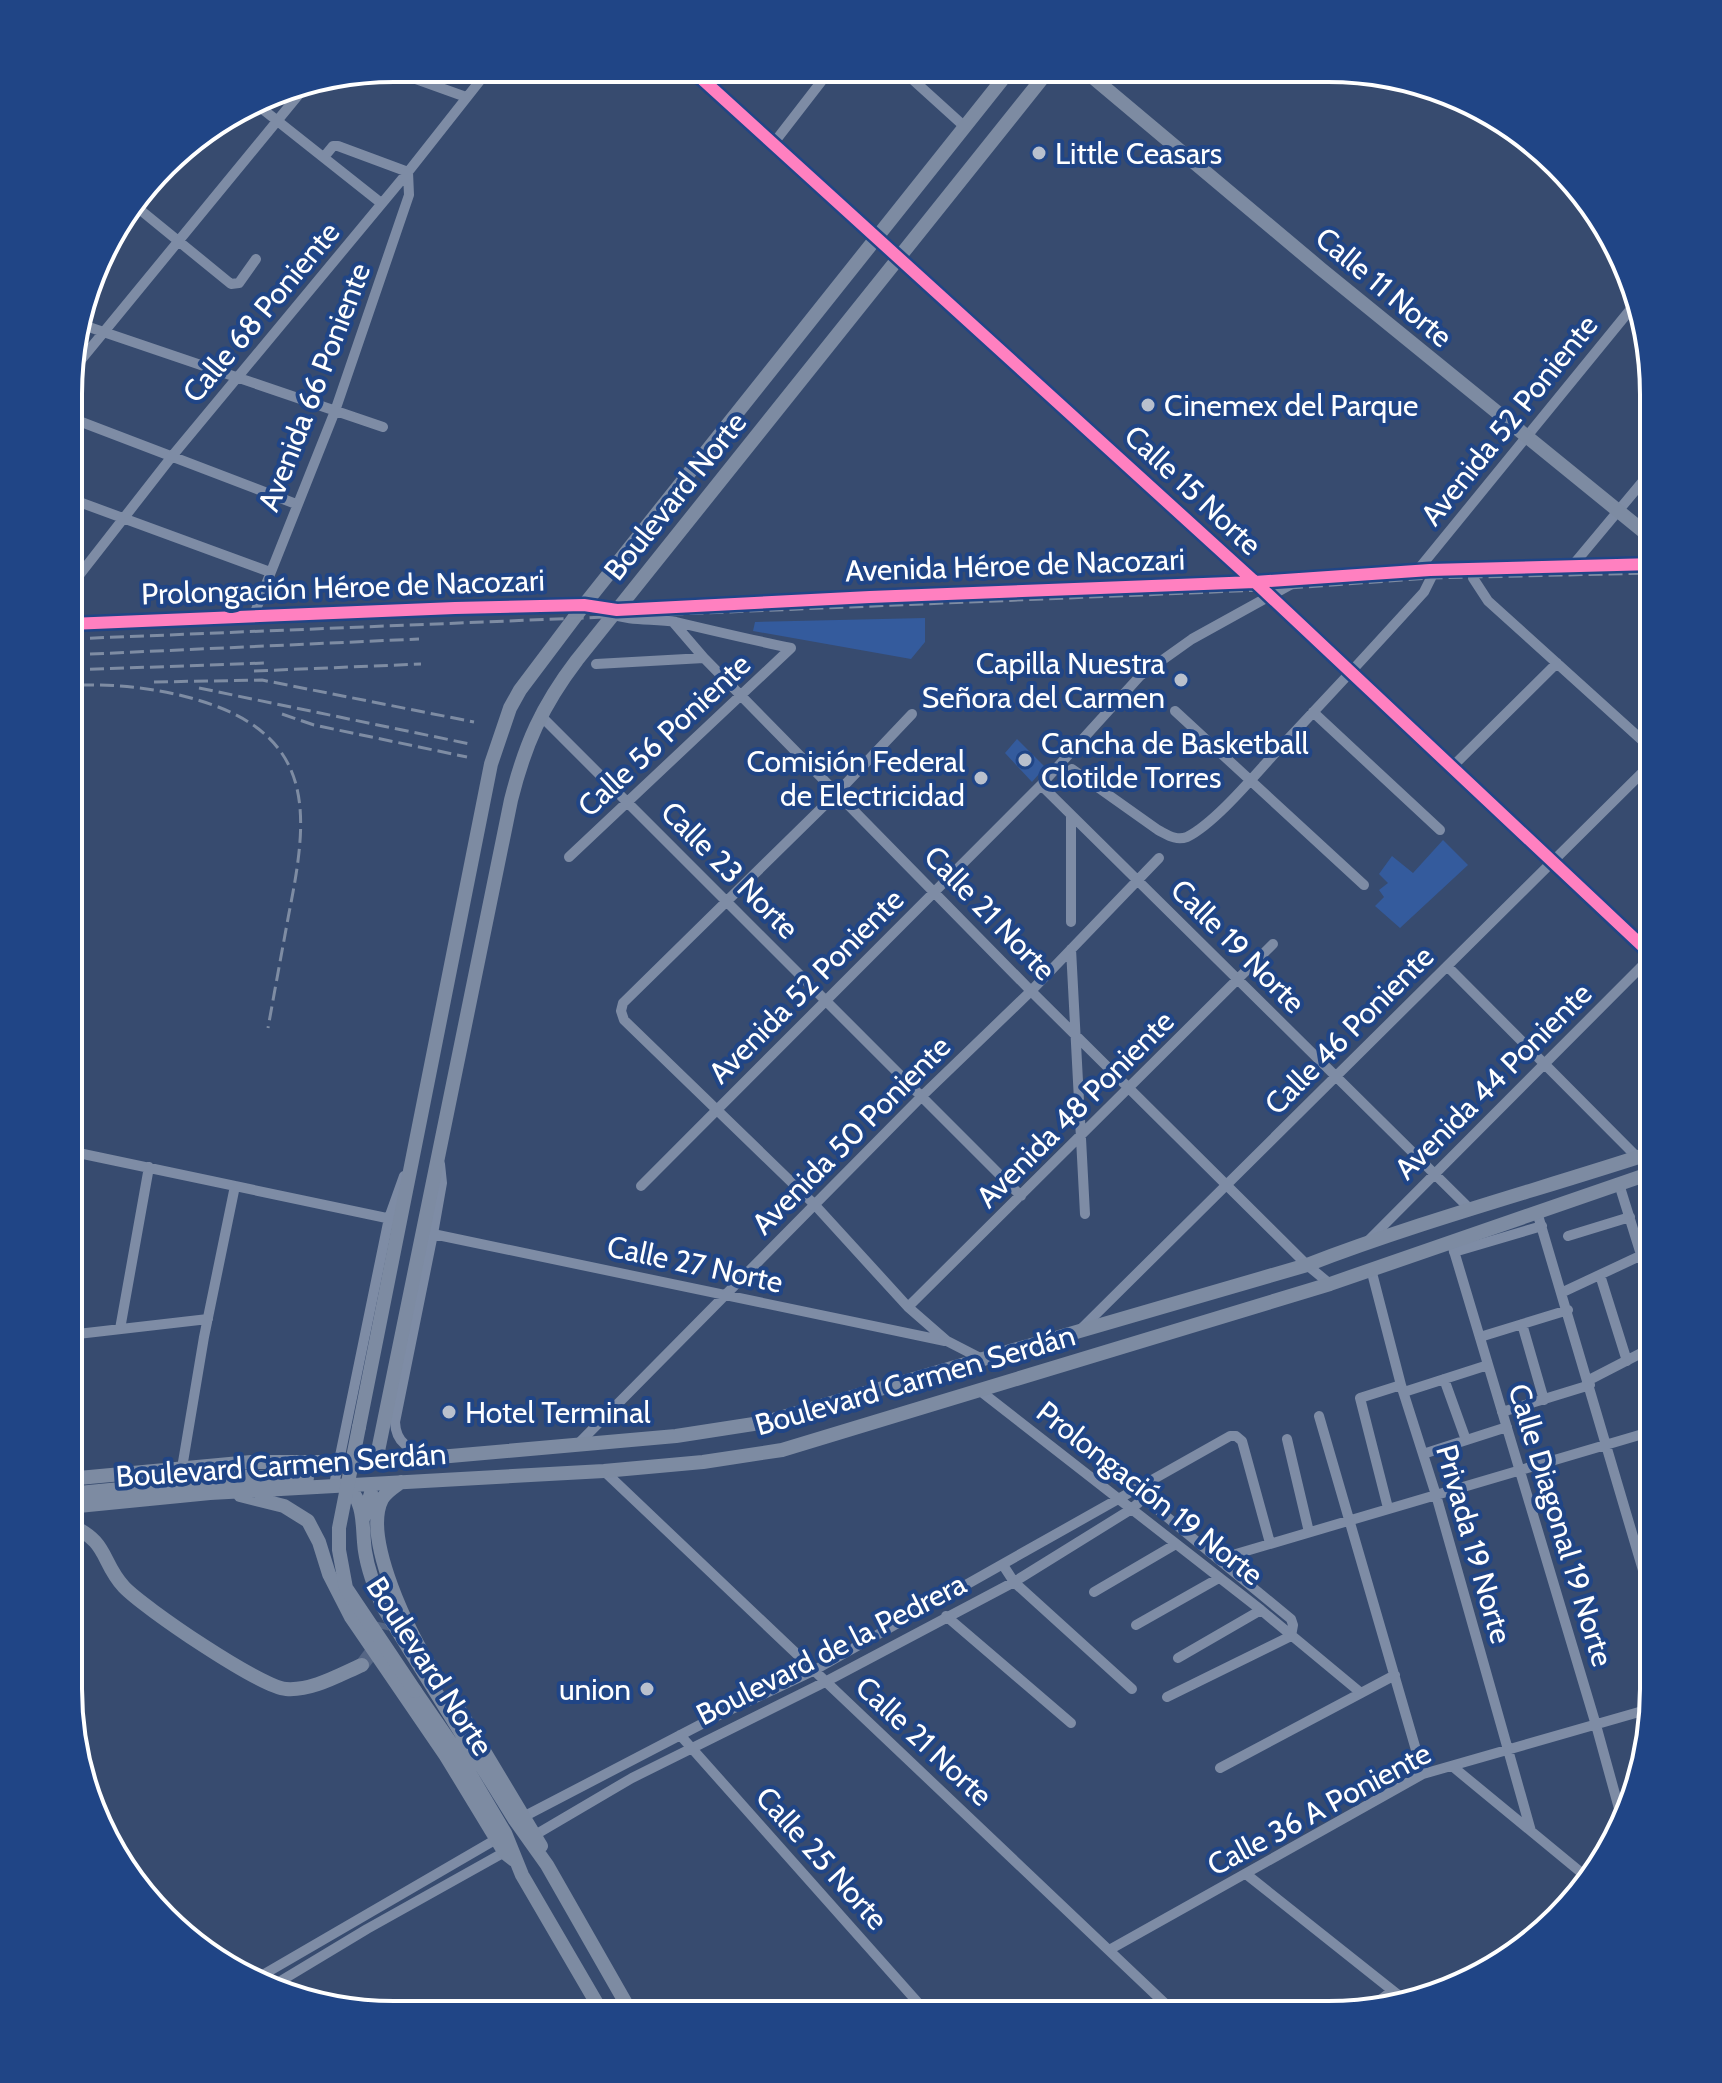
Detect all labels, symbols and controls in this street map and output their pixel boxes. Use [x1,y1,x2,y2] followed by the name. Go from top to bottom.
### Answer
[1055,135,1222,172] place label: Little Ceasars
[1030,144,1048,162] marker: Little Ceasars
[175,214,347,410] street label: Calle 68 Poniente
[1308,219,1460,355] street label: Calle 11 Norte
[250,258,378,516] street label: Avenida 66 Poniente
[1413,307,1605,533] street label: Avenida 52 Poniente
[1164,387,1418,424] place label: Cinemex del Parque
[1139,396,1157,414] marker: Cinemex del Parque
[596,404,754,588] street label: Boulevard Norte
[1117,417,1269,563] street label: Calle 15 Norte
[844,541,1186,589] street label: Avenida Héroe de Nacozari
[141,561,545,613] street label: Prolongación Héroe de Nacozari
[922,645,1166,716] place label: Capilla Nuestra Señora del Carmen
[570,646,758,824] street label: Calle 56 Poniente
[1172,671,1190,689] marker: Capilla Nuestra Señora del Carmen
[1041,725,1309,796] place label: Cancha de Basketball Clotilde Torres
[746,743,965,814] place label: Comisión Federal de Electricidad
[1016,751,1034,769] marker: Cancha de Basketball Clotilde Torres
[972,769,990,787] marker: Comisión Federal de Electricidad
[653,793,807,947] street label: Calle 23 Norte
[917,838,1063,988] street label: Calle 21 Norte
[1163,871,1313,1021] street label: Calle 19 Norte
[701,881,911,1091] street label: Avenida 52 Poniente
[1257,938,1441,1122] street label: Calle 46 Poniente
[1387,975,1599,1187] street label: Avenida 44 Poniente
[969,1003,1181,1215] street label: Avenida 48 Poniente
[744,1028,958,1242] street label: Avenida 50 Poniente
[604,1227,786,1301] street label: Calle 27 Norte
[751,1317,1079,1443] street label: Boulevard Carmen Serdán
[1500,1379,1622,1671] street label: Calle Diagonal 19 Norte
[1029,1393,1271,1593] street label: Prolongación 19 Norte
[465,1394,651,1431] place label: Hotel Terminal
[440,1403,458,1421] marker: Hotel Terminal
[115,1435,447,1495] street label: Boulevard Carmen Serdán
[1428,1440,1520,1648] street label: Privada 19 Norte
[690,1565,973,1733] street label: Boulevard de la Pedrera
[358,1570,502,1762] street label: Boulevard Norte
[848,1668,1000,1814] street label: Calle 21 Norte
[559,1671,631,1708] place label: union
[638,1680,656,1698] marker: union
[1201,1734,1437,1884] street label: Calle 36 A Poniente
[748,1779,896,1937] street label: Calle 25 Norte

